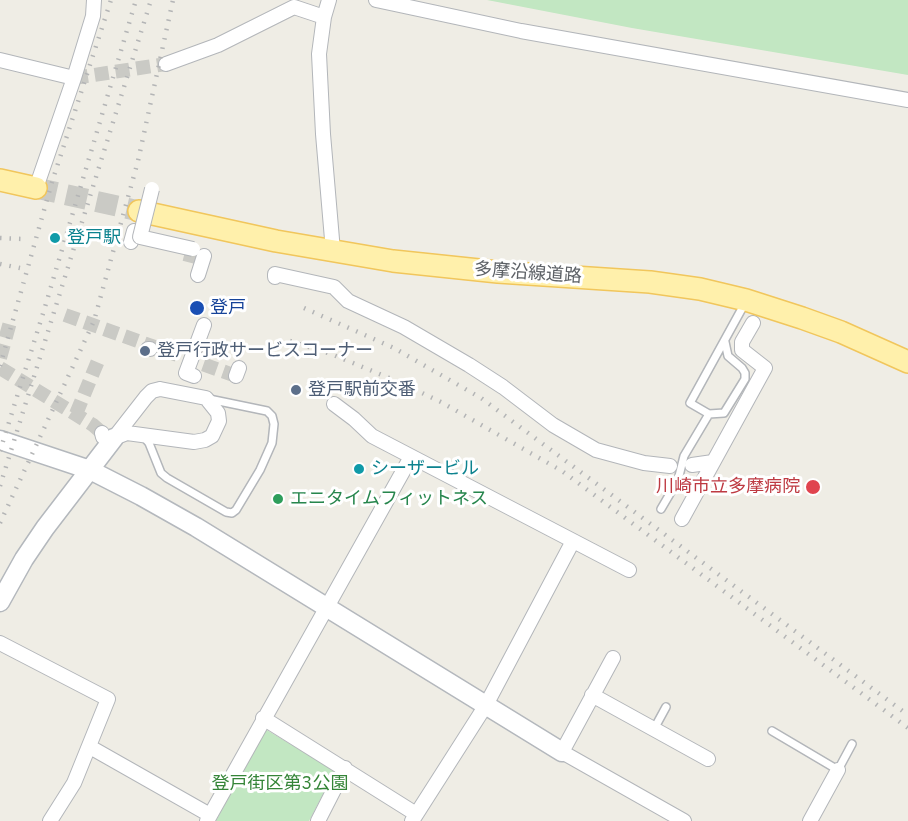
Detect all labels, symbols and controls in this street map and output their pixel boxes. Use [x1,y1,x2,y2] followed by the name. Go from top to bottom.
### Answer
[67,227,121,249] place label: 登戸駅
[48,231,62,245] marker: 登戸駅
[473,258,583,288] street label: 多摩沿線道路
[210,297,246,319] place label: 登戸
[188,299,206,317] marker: 登戸
[157,340,373,362] place label: 登戸行政サービスコーナー
[138,344,152,358] marker: 登戸行政サービスコーナー
[308,379,416,401] place label: 登戸駅前交番
[289,383,303,397] marker: 登戸駅前交番
[371,458,479,480] place label: シーザービル
[352,462,366,476] marker: シーザービル
[656,476,800,498] place label: 川崎市立多摩病院
[804,478,822,496] marker: 川崎市立多摩病院
[290,488,488,510] place label: エニタイムフィットネス
[271,492,285,506] marker: エニタイムフィットネス
[212,773,348,795] park label: 登戸街区第3公園

